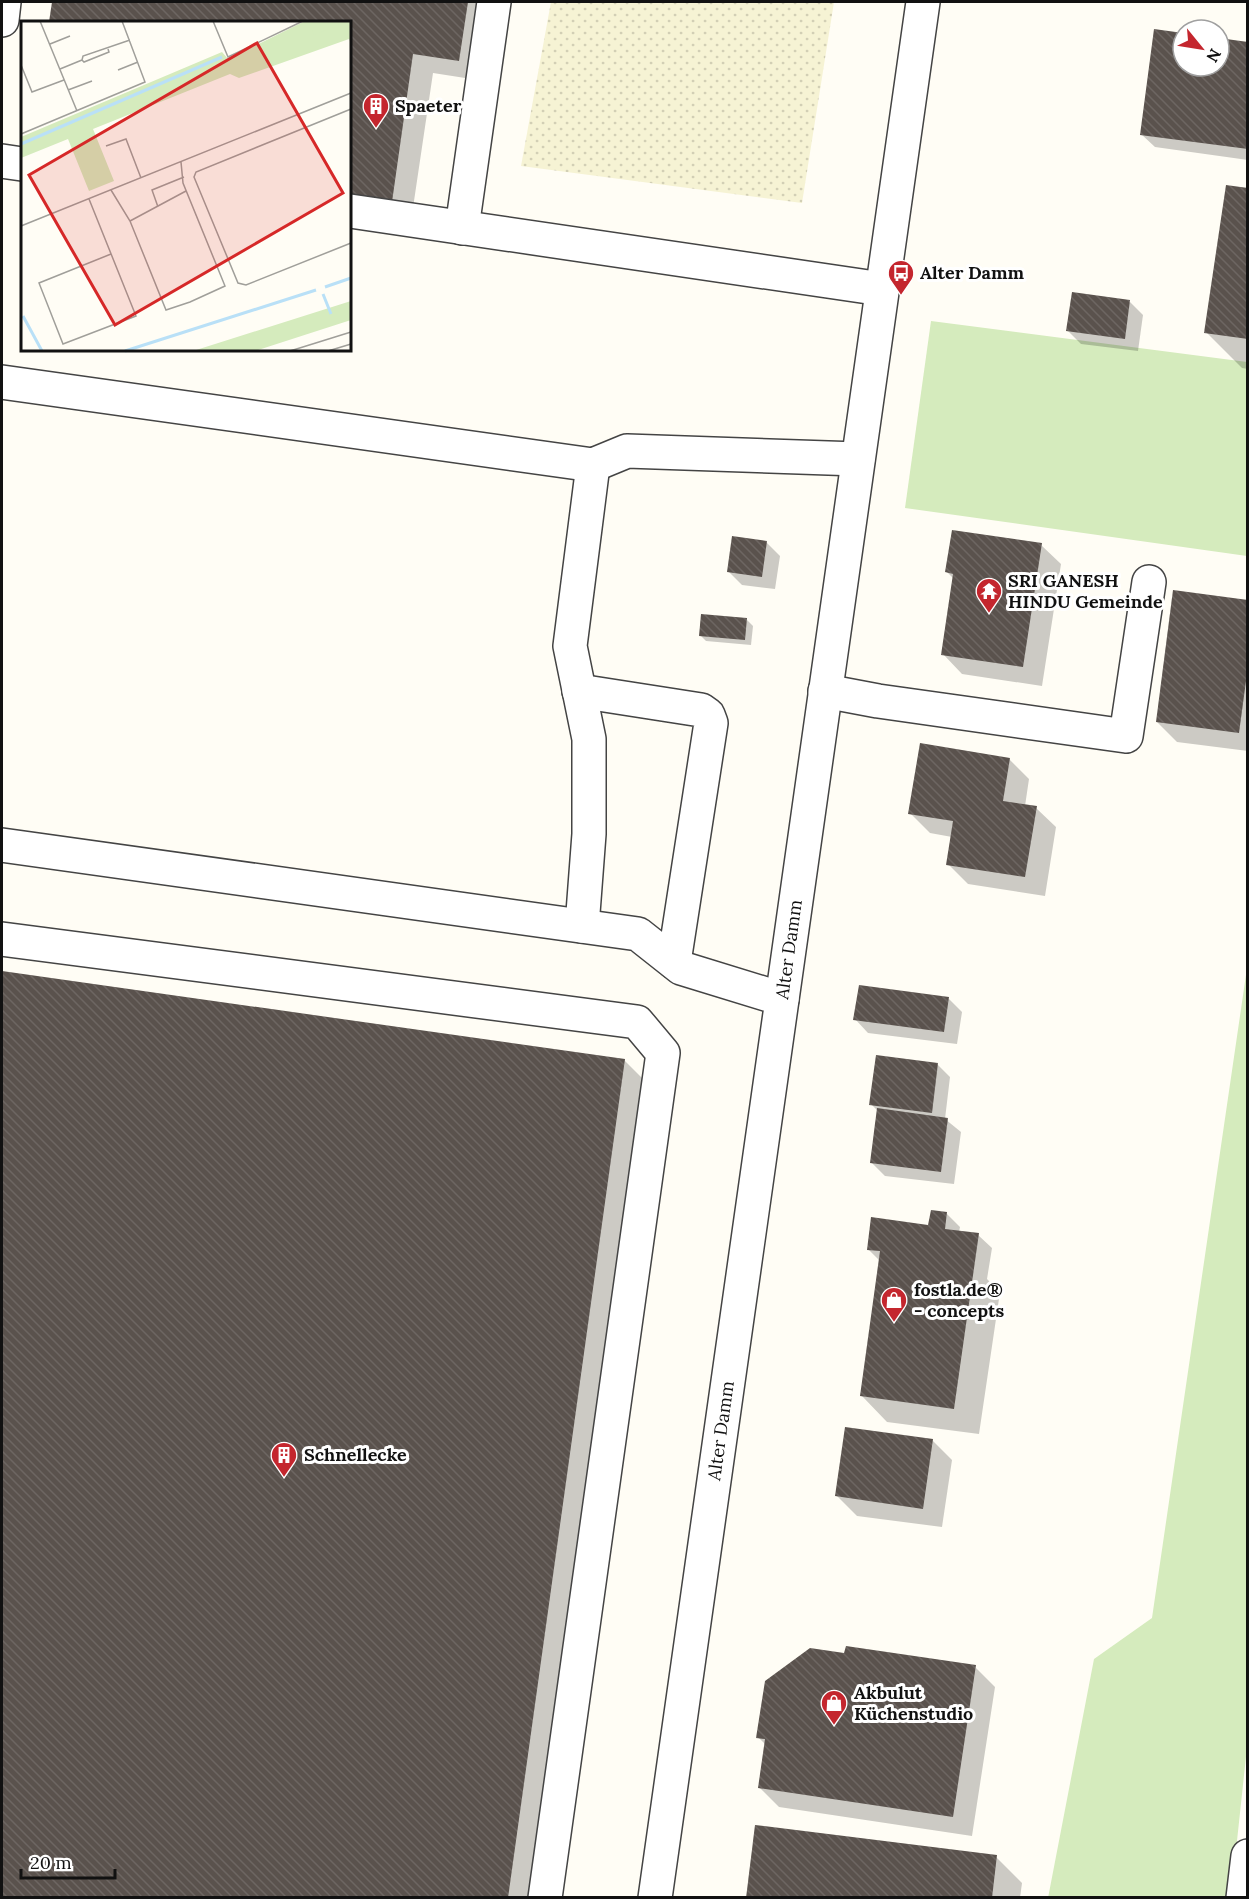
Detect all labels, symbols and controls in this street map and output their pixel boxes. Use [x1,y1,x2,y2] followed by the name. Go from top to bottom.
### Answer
[1171,18,1231,78] north arrow
[21,21,351,351] inset map
[1202,45,1226,66] text: N
[361,91,391,129] building icon: Spaeter
[395,94,462,117] place label: Spaeter
[886,258,916,296] bus stop icon: Alter Damm
[920,261,1025,284] place label: Alter Damm
[1008,569,1163,613] place label: SRI GANESH HINDU Gemeinde
[974,576,1004,614] temple icon: SRI GANESH HINDU Gemeinde
[770,898,807,1002] street label: Alter Damm
[914,1278,1004,1322] place label: fostla.de® - concepts
[879,1285,909,1323] shop icon: fostla.de® - concepts
[702,1379,739,1483] street label: Alter Damm
[269,1440,299,1478] building icon: Schnellecke
[304,1443,407,1466] place label: Schnellecke
[854,1681,973,1725] place label: Akbulut Küchenstudio
[819,1688,849,1726] shop icon: Akbulut Küchenstudio
[21,1842,116,1880] scale bar
[30,1851,72,1874] text: 20 m

